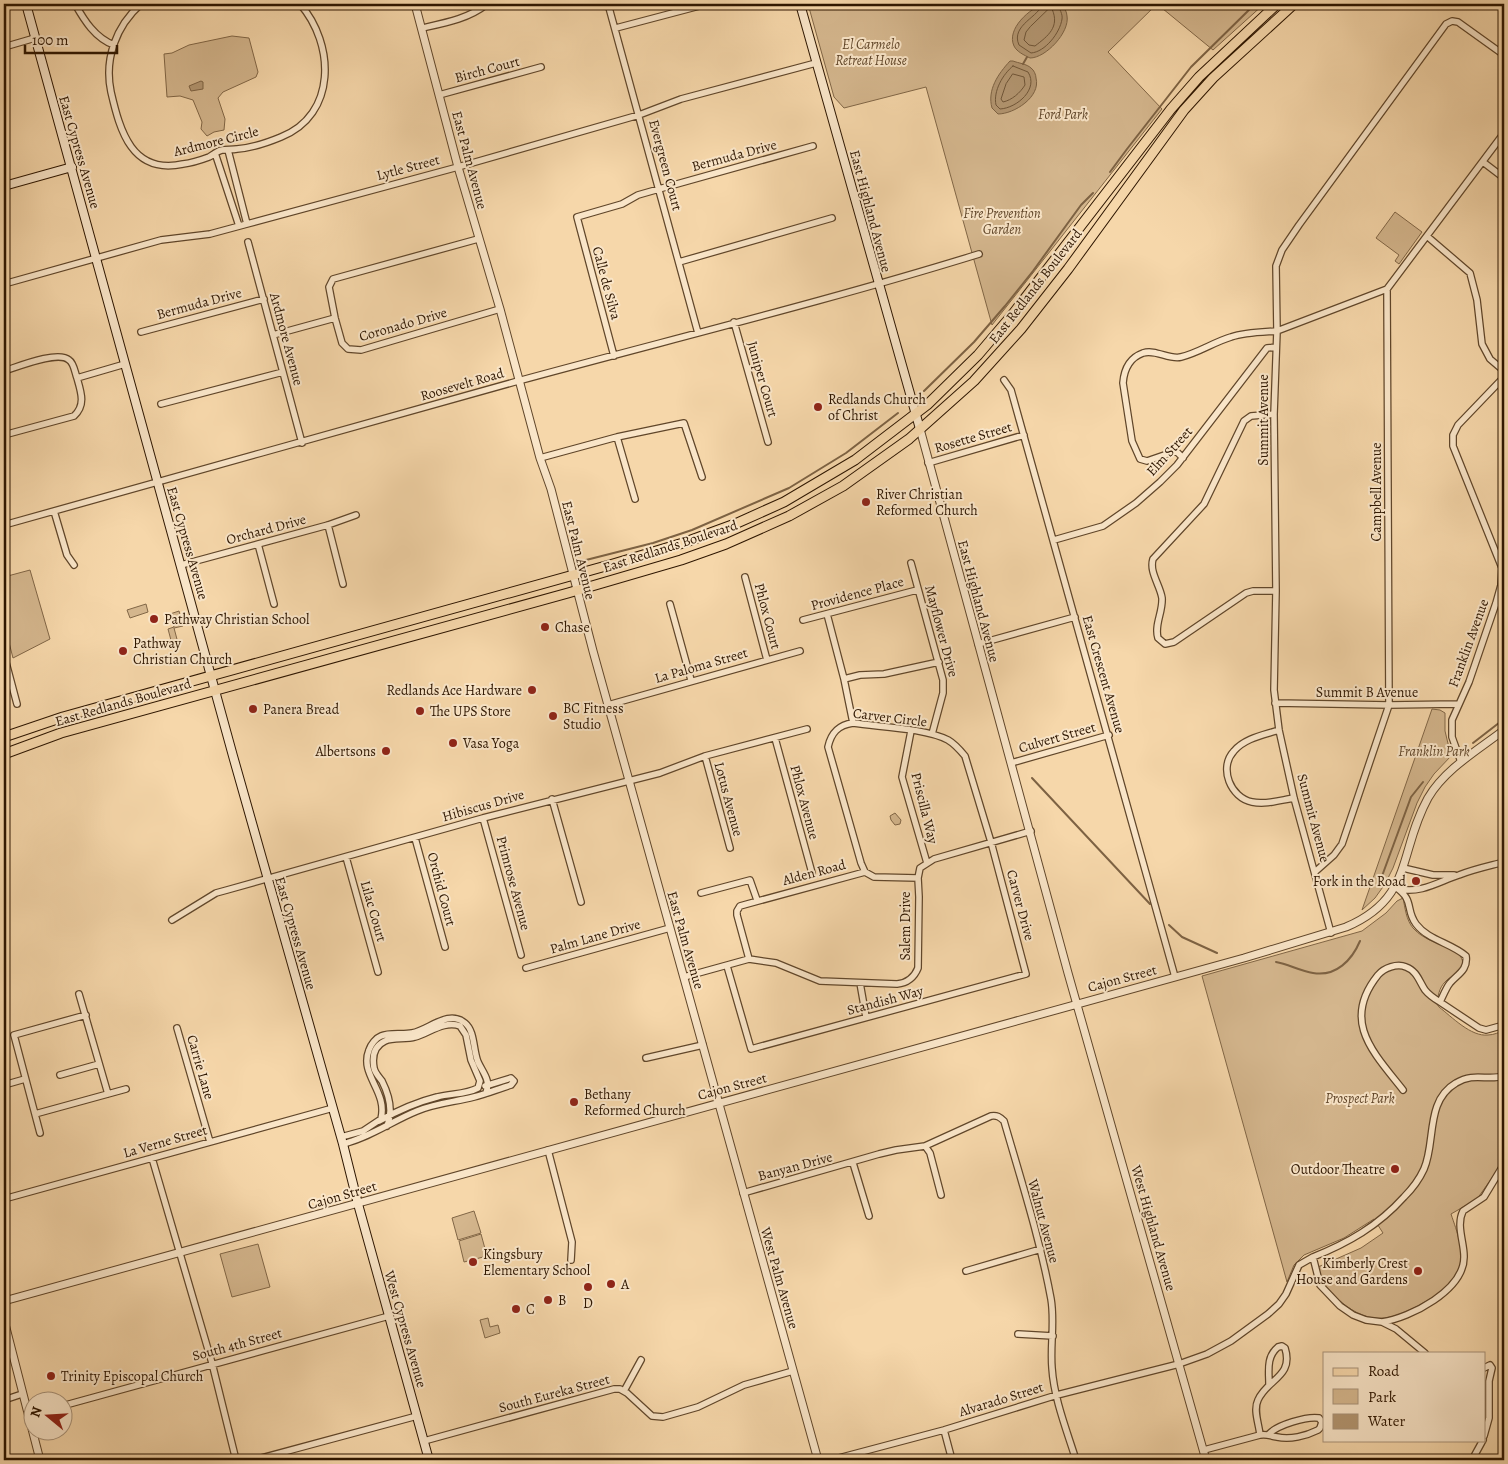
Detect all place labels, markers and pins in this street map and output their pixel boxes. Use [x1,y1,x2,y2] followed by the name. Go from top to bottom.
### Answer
[828,390,926,425] place label: Redlands Church of Christ
[812,401,824,413] marker: Redlands Church of Christ
[876,485,978,520] place label: River Christian Reformed Church
[860,496,872,508] marker: River Christian Reformed Church
[164,610,310,629] place label: Pathway Christian School
[148,613,160,625] marker: Pathway Christian School
[555,618,590,637] place label: Chase
[539,621,551,633] marker: Chase
[133,634,233,669] place label: Pathway Christian Church
[117,645,129,657] marker: Pathway Christian Church
[387,681,522,700] place label: Redlands Ace Hardware
[526,684,538,696] marker: Redlands Ace Hardware
[563,699,624,734] place label: BC Fitness Studio
[263,700,340,719] place label: Panera Bread
[430,702,511,721] place label: The UPS Store
[247,703,259,715] marker: Panera Bread
[414,705,426,717] marker: The UPS Store
[547,710,559,722] marker: BC Fitness Studio
[462,734,520,753] place label: Vasa Yoga
[447,737,459,749] marker: Vasa Yoga
[314,742,376,761] place label: Albertsons
[380,745,392,757] marker: Albertsons
[1313,872,1406,891] place label: Fork in the Road
[1410,875,1422,887] marker: Fork in the Road
[584,1085,686,1120] place label: Bethany Reformed Church
[568,1096,580,1108] marker: Bethany Reformed Church
[1291,1160,1385,1179] place label: Outdoor Theatre
[1389,1163,1401,1175] marker: Outdoor Theatre
[483,1245,591,1280] place label: Kingsbury Elementary School
[1296,1254,1408,1289] place label: Kimberly Crest House and Gardens
[467,1256,479,1268] marker: Kingsbury Elementary School
[1412,1265,1424,1277] marker: Kimberly Crest House and Gardens
[620,1275,630,1294] place label: A
[605,1278,617,1290] marker: A
[582,1281,594,1293] marker: D
[558,1291,566,1310] place label: B
[542,1294,554,1306] marker: B
[583,1294,593,1313] place label: D
[526,1300,535,1319] place label: C
[510,1303,522,1315] marker: C
[61,1367,204,1386] place label: Trinity Episcopal Church
[45,1370,57,1382] marker: Trinity Episcopal Church

